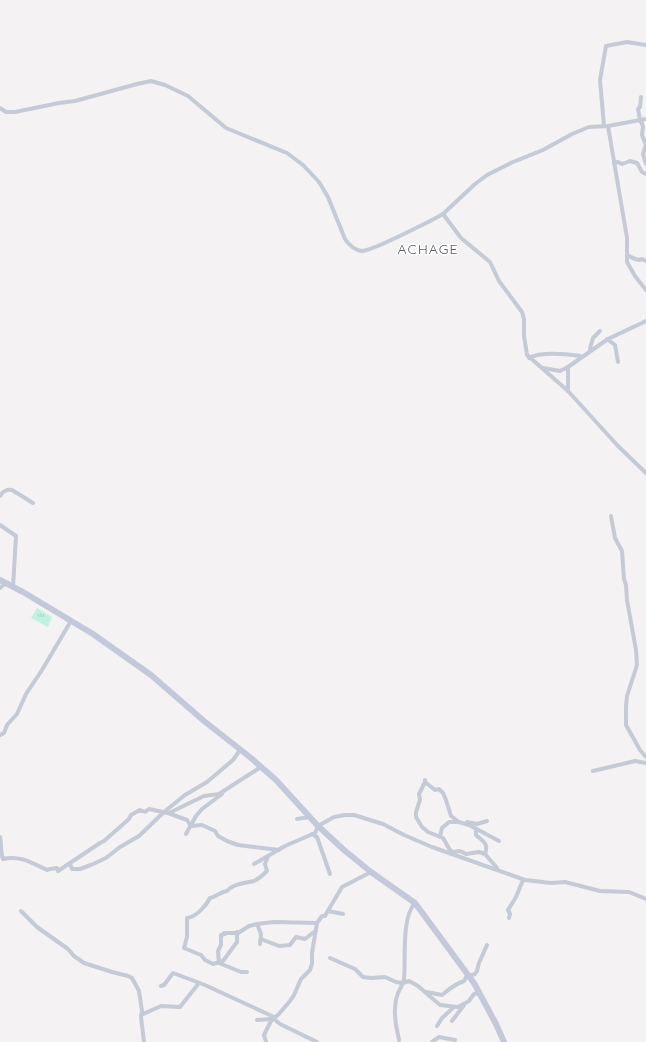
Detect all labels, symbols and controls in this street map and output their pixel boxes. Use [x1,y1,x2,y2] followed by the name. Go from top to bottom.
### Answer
[398,240,458,258] district label: ACHAGE

